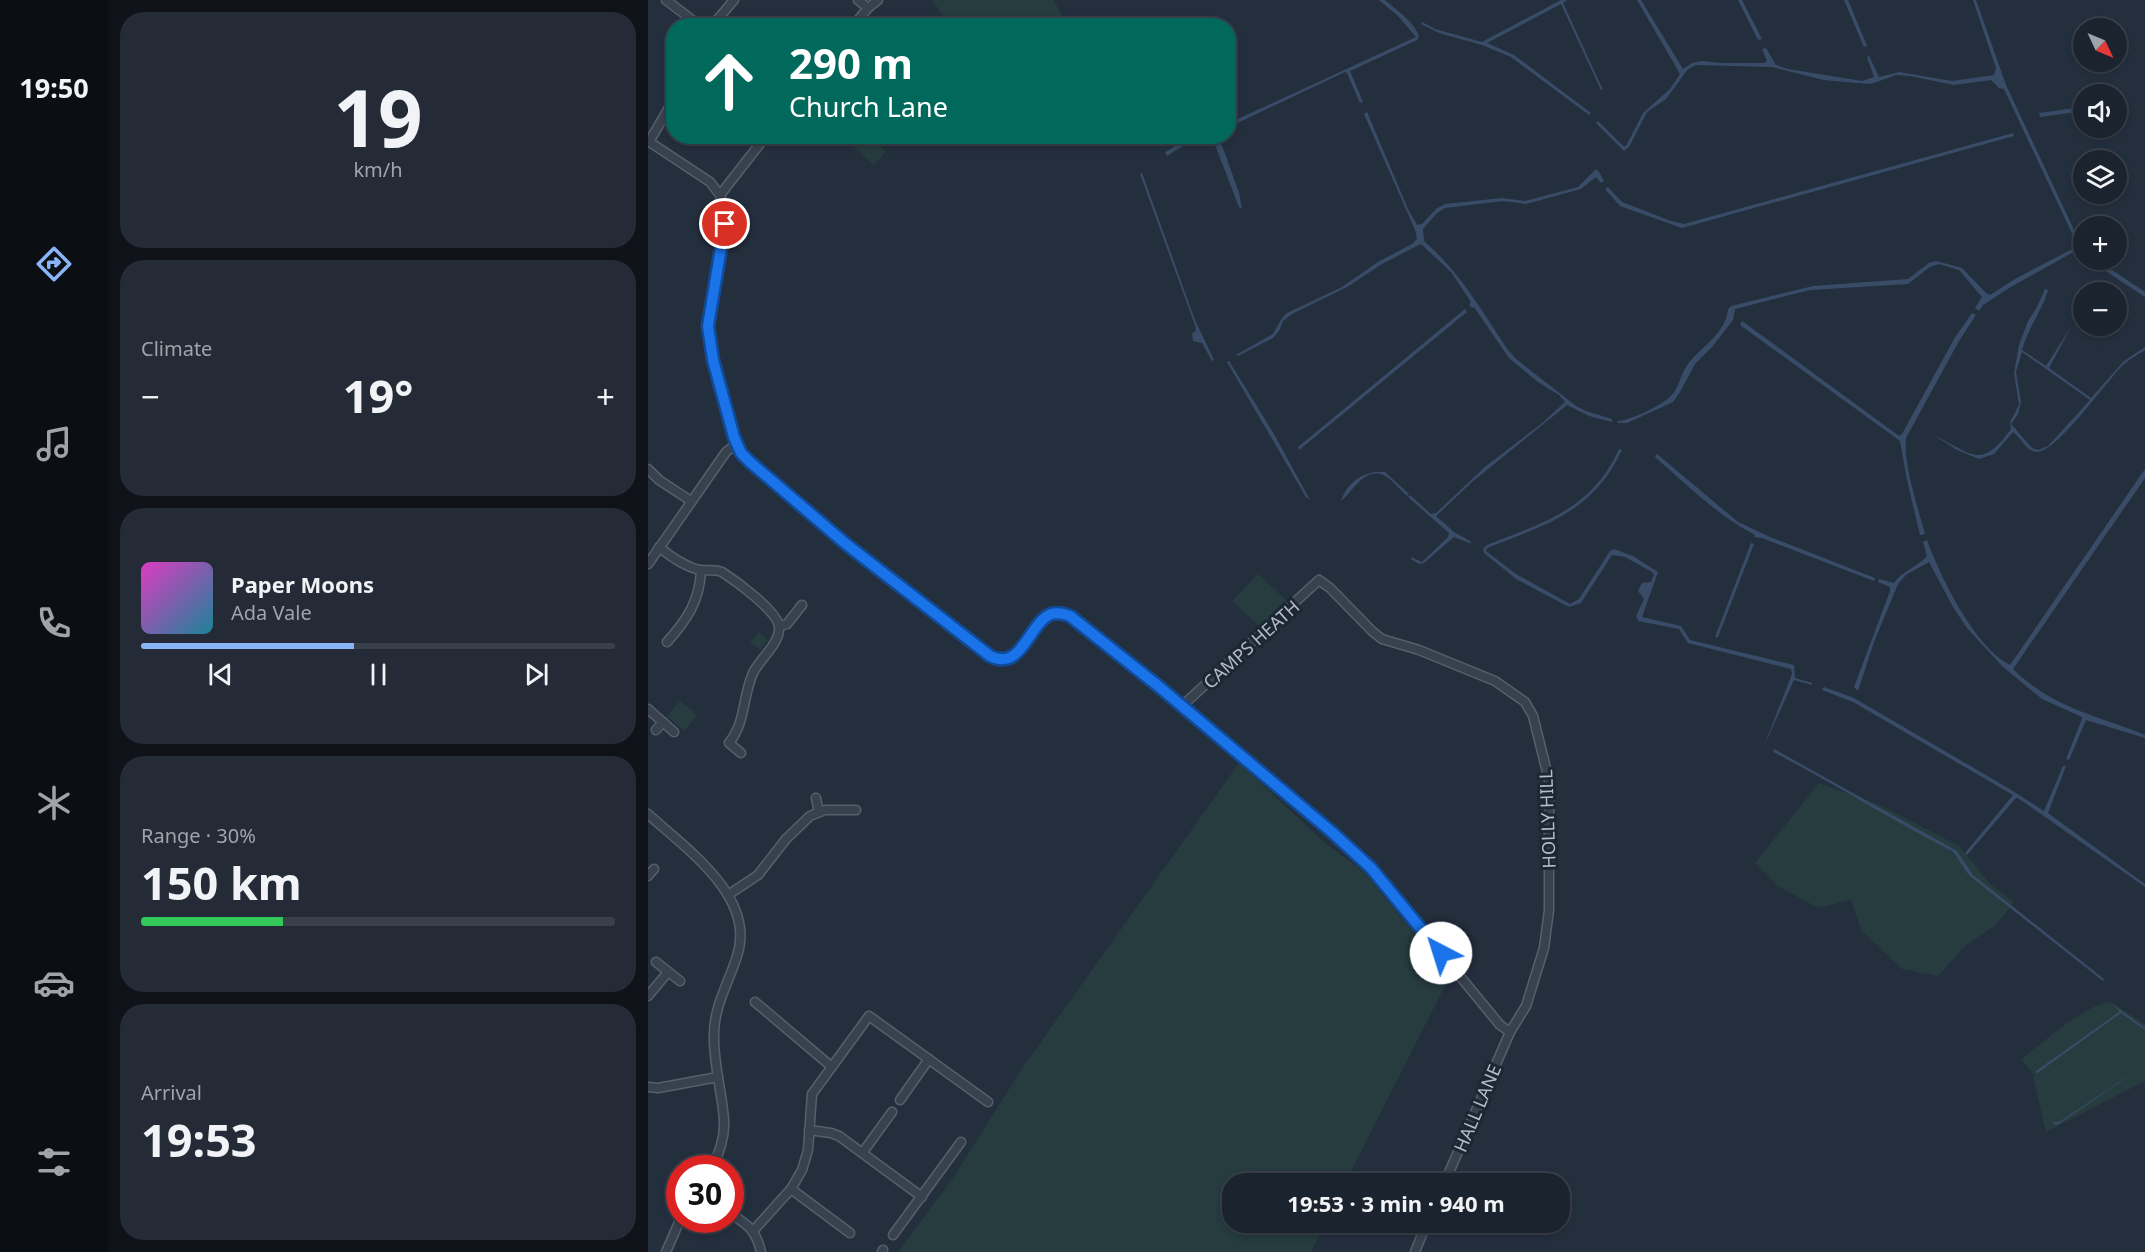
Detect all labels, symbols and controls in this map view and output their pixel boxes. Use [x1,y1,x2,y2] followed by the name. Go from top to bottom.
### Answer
[2073,18,2127,72] north arrow
[2073,18,2127,336] map controls
[789,34,913,91] text: 290 m
[690,42,768,120] icon: ahead
[333,64,423,170] text: 19
[19,69,89,106] text: 19:50
[2073,84,2127,138] button: sound
[789,88,948,125] text: Church Lane
[2073,150,2127,204] button: layers
[353,156,403,183] text: km/h
[699,198,750,249] pin
[708,207,741,240] icon: arrive
[2073,216,2127,270] button: +
[33,243,75,285] icon: directions
[2073,282,2127,336] button: −
[141,335,212,362] text: Climate
[343,365,413,426] text: 19°
[141,374,160,419] text: −
[596,374,615,419] text: +
[33,423,75,465] icon: music
[231,569,374,599] text: Paper Moons
[1198,594,1304,694] street label: CAMPS HEATH
[231,599,312,626] text: Ada Vale
[33,602,75,644] icon: phone
[204,658,237,691] icon: previous
[362,658,395,691] icon: pause
[520,658,553,691] icon: next
[1533,769,1561,869] street label: HOLLY HILL
[33,782,75,824] icon: climate
[141,822,256,849] text: Range · 30%
[141,852,302,913] text: 150 km
[1409,921,1473,985] position arrow
[33,962,75,1004] icon: car
[1448,1061,1506,1155] street label: HALL LANE
[141,1079,202,1106] text: Arrival
[141,1109,257,1170] text: 19:53
[33,1141,75,1183] icon: filters
[666,1155,744,1233] speed limit sign: 30
[1287,1188,1505,1218] text: 19:53 · 3 min · 940 m

